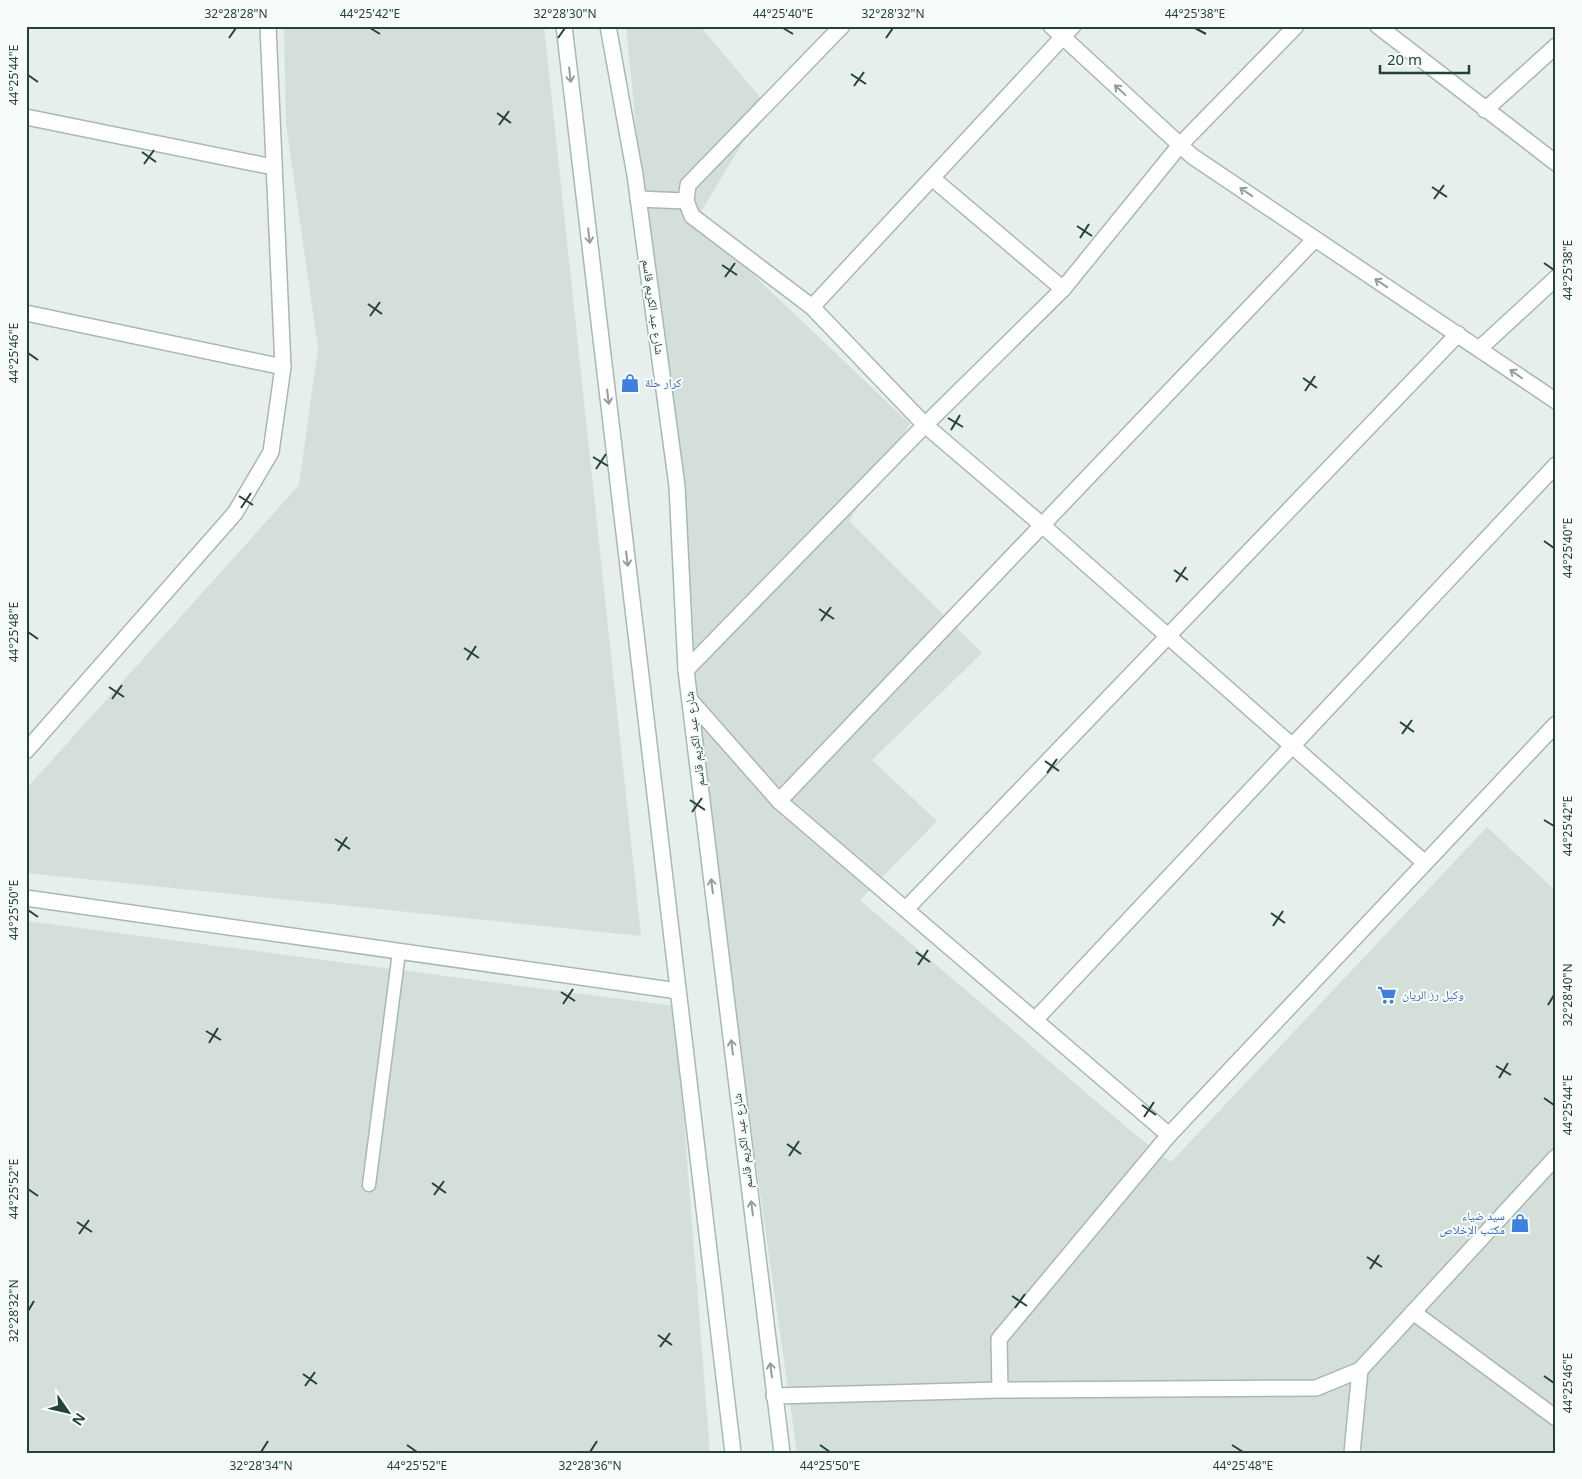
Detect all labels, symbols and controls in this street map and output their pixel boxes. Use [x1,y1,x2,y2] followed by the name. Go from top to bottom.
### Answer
[204,5,268,22] text: 32°28'28"N
[340,5,400,22] text: 44°25'42"E
[533,5,597,22] text: 32°28'30"N
[753,5,813,22] text: 44°25'40"E
[861,5,925,22] text: 32°28'32"N
[1165,5,1225,22] text: 44°25'38"E
[1380,42,1468,74] scale bar
[5,45,22,105] text: 44°25'44"E
[1387,49,1422,69] text: 20 m
[565,66,575,82] one-way arrow
[1114,84,1126,96] one-way arrow
[1239,187,1253,197] one-way arrow
[584,228,594,244] one-way arrow
[1559,240,1576,300] text: 44°25'38"E
[638,258,669,356] street label: شارع عبد الكريم قاسم
[1374,277,1388,288] one-way arrow
[5,323,22,383] text: 44°25'46"E
[1509,369,1523,379] one-way arrow
[619,372,641,394] shop icon: كرار حلة
[645,374,681,391] place label: كرار حلة
[603,389,613,405] one-way arrow
[1559,518,1576,578] text: 44°25'40"E
[622,551,632,567] one-way arrow
[5,602,22,662] text: 44°25'48"E
[680,690,709,788] street label: شارع عبد الكريم قاسم
[1559,796,1576,856] text: 44°25'42"E
[707,878,717,894] one-way arrow
[5,880,22,940] text: 44°25'50"E
[1559,963,1576,1027] text: 32°28'40"N
[1376,984,1398,1006] supermarket icon: وكيل رز الريان
[1402,986,1464,1003] place label: وكيل رز الريان
[727,1039,737,1055] one-way arrow
[1559,1075,1576,1135] text: 44°25'44"E
[728,1092,757,1190] street label: شارع عبد الكريم قاسم
[5,1159,22,1219] text: 44°25'52"E
[747,1201,757,1217] one-way arrow
[1440,1207,1505,1238] place label: سيد ضياء مكتب الإخلاص
[1509,1212,1531,1234] shop icon: سيد ضياء مكتب الإخلاص
[5,1279,22,1343] text: 32°28'32"N
[1559,1353,1576,1413] text: 44°25'46"E
[766,1362,776,1378] one-way arrow
[42,1386,92,1436] north arrow
[68,1410,90,1430] text: N
[229,1457,293,1474] text: 32°28'34"N
[387,1457,447,1474] text: 44°25'52"E
[558,1457,622,1474] text: 32°28'36"N
[800,1457,860,1474] text: 44°25'50"E
[1213,1457,1273,1474] text: 44°25'48"E

